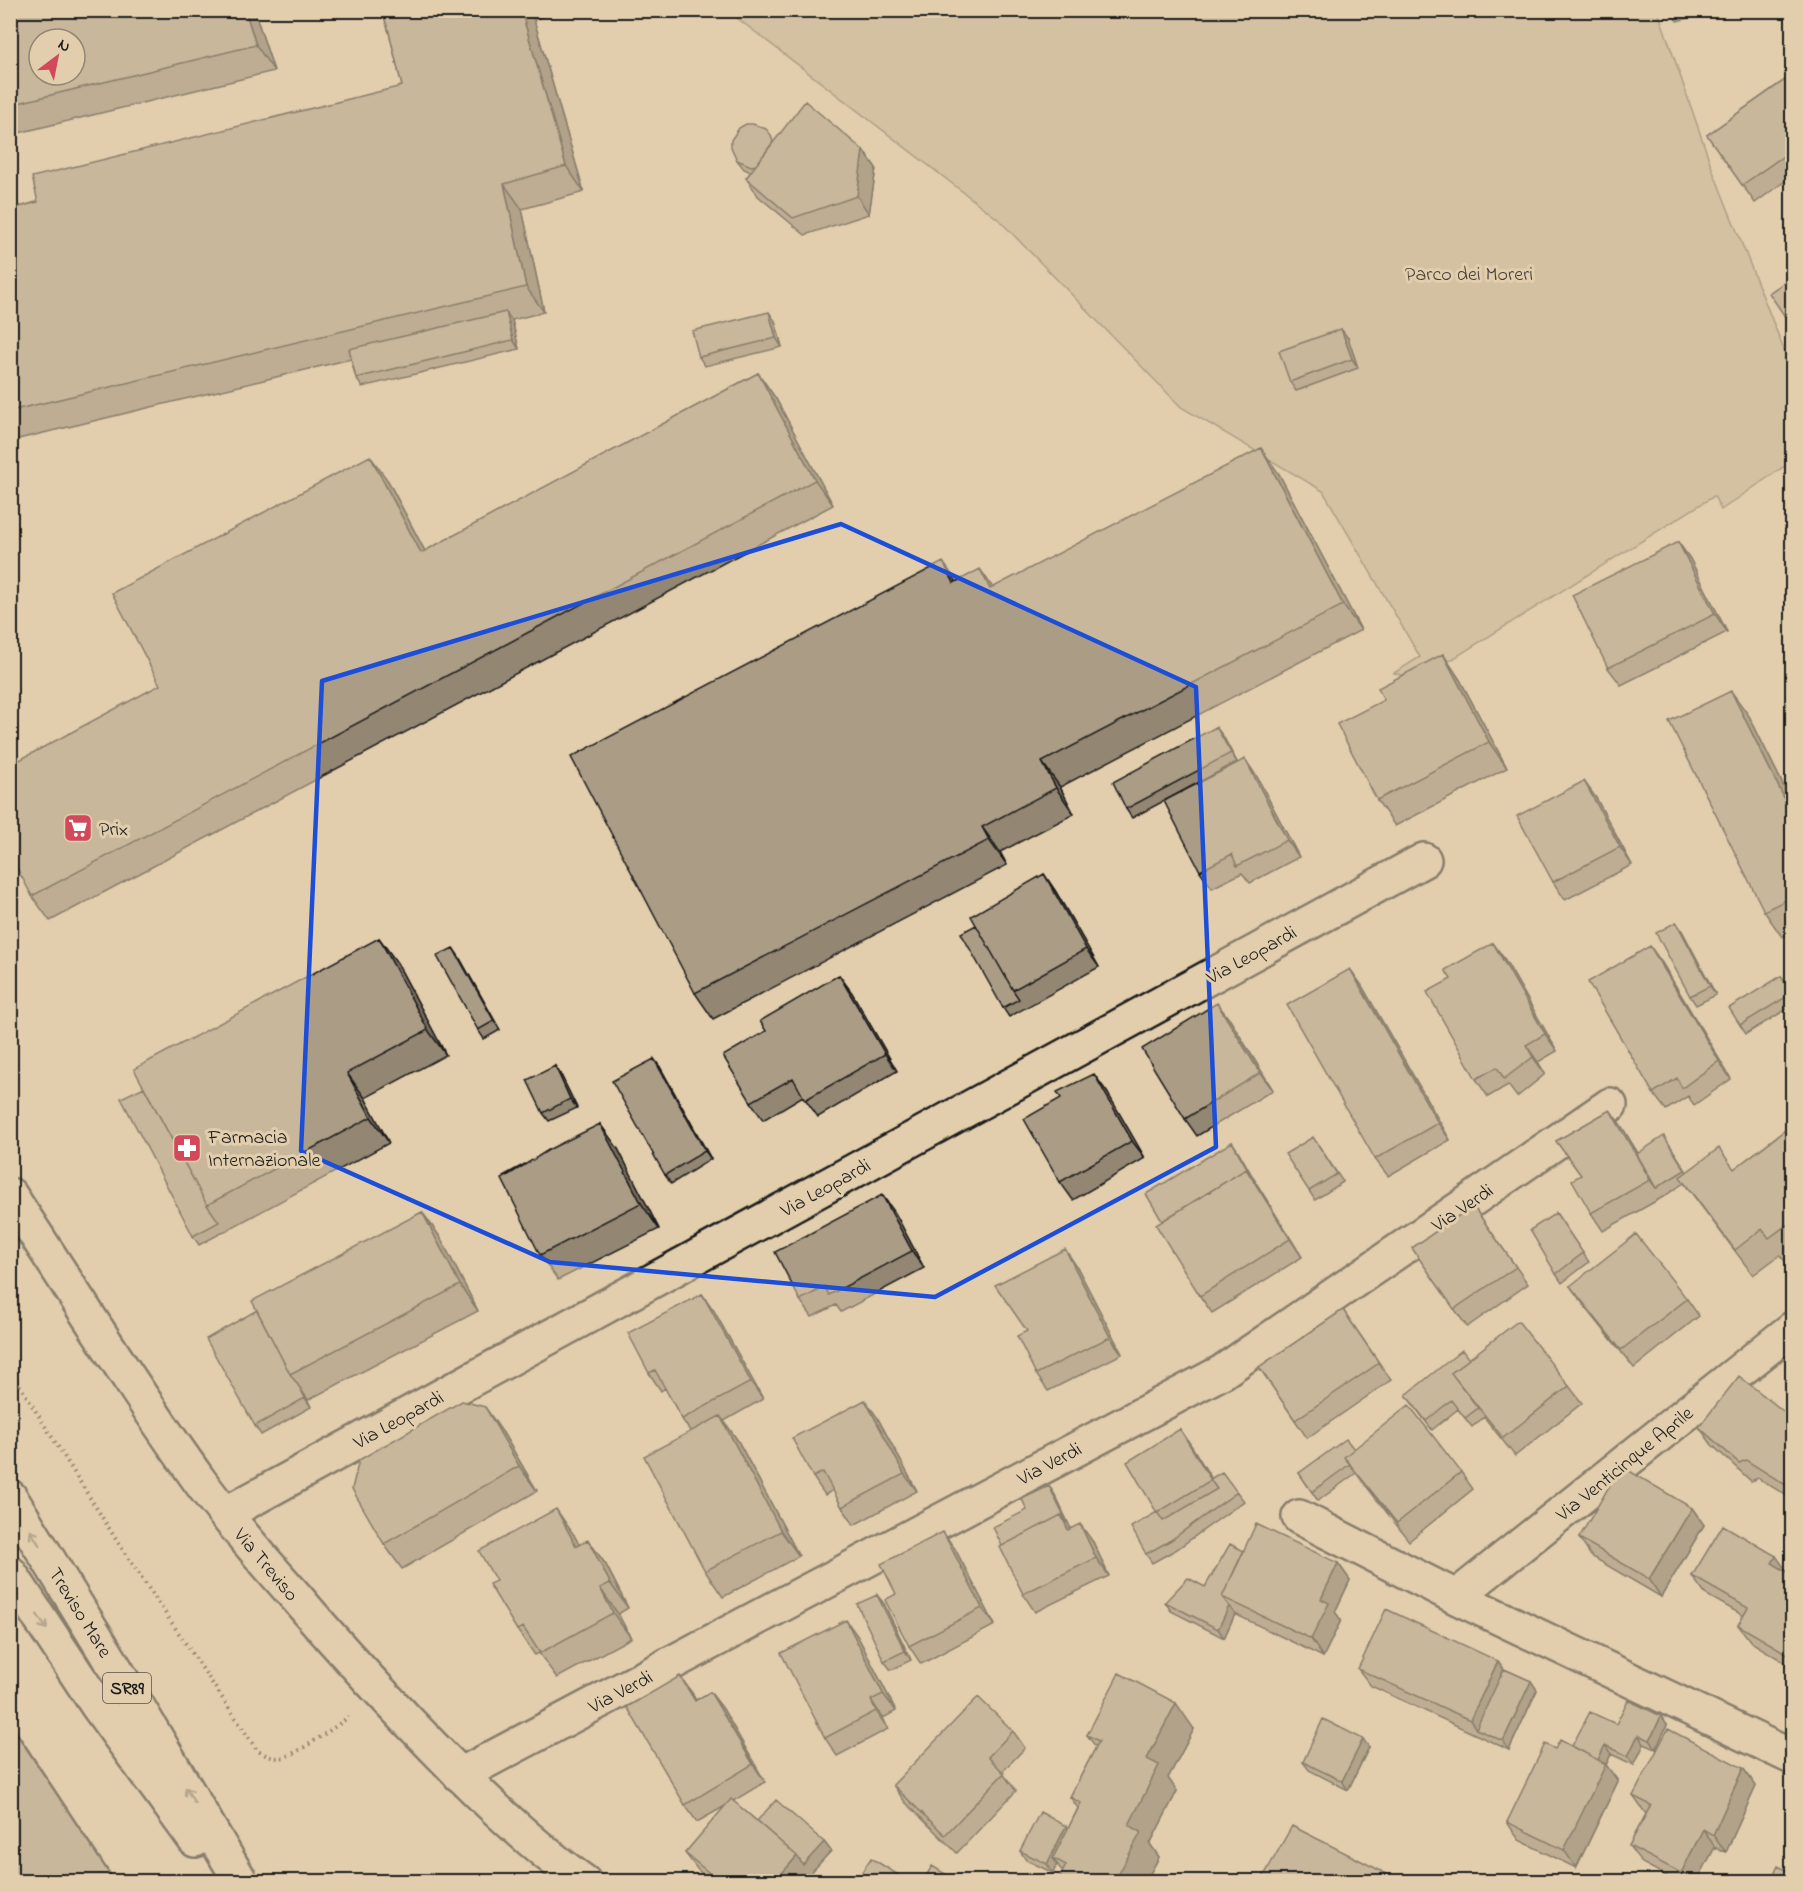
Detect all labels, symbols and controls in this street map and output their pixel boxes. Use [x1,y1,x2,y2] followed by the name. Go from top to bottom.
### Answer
[27,27,87,87] north arrow
[53,33,75,59] text: N
[1405,261,1533,290] park label: Parco dei Moreri
[62,812,94,844] supermarket icon: Prix
[99,816,128,845] place label: Prix
[1201,919,1303,993] street label: Via Leopardi
[207,1124,320,1176] place label: Farmacia Internazionale
[171,1132,203,1164] pharmacy icon: Farmacia Internazionale
[775,1152,877,1226] street label: Via Leopardi
[1426,1178,1500,1241] street label: Via Verdi
[348,1384,450,1458] street label: Via Leopardi
[1550,1400,1701,1530] street label: Via Venticinque Aprile
[1012,1436,1088,1495] street label: Via Verdi
[225,1522,305,1609] street label: Via Treviso
[29,1530,41,1547] one-way arrow
[40,1563,118,1664] street label: Treviso Mare
[36,1613,49,1630] one-way arrow
[583,1664,659,1723] street label: Via Verdi
[103,1673,151,1703] road number: SR89
[184,1787,196,1804] one-way arrow

